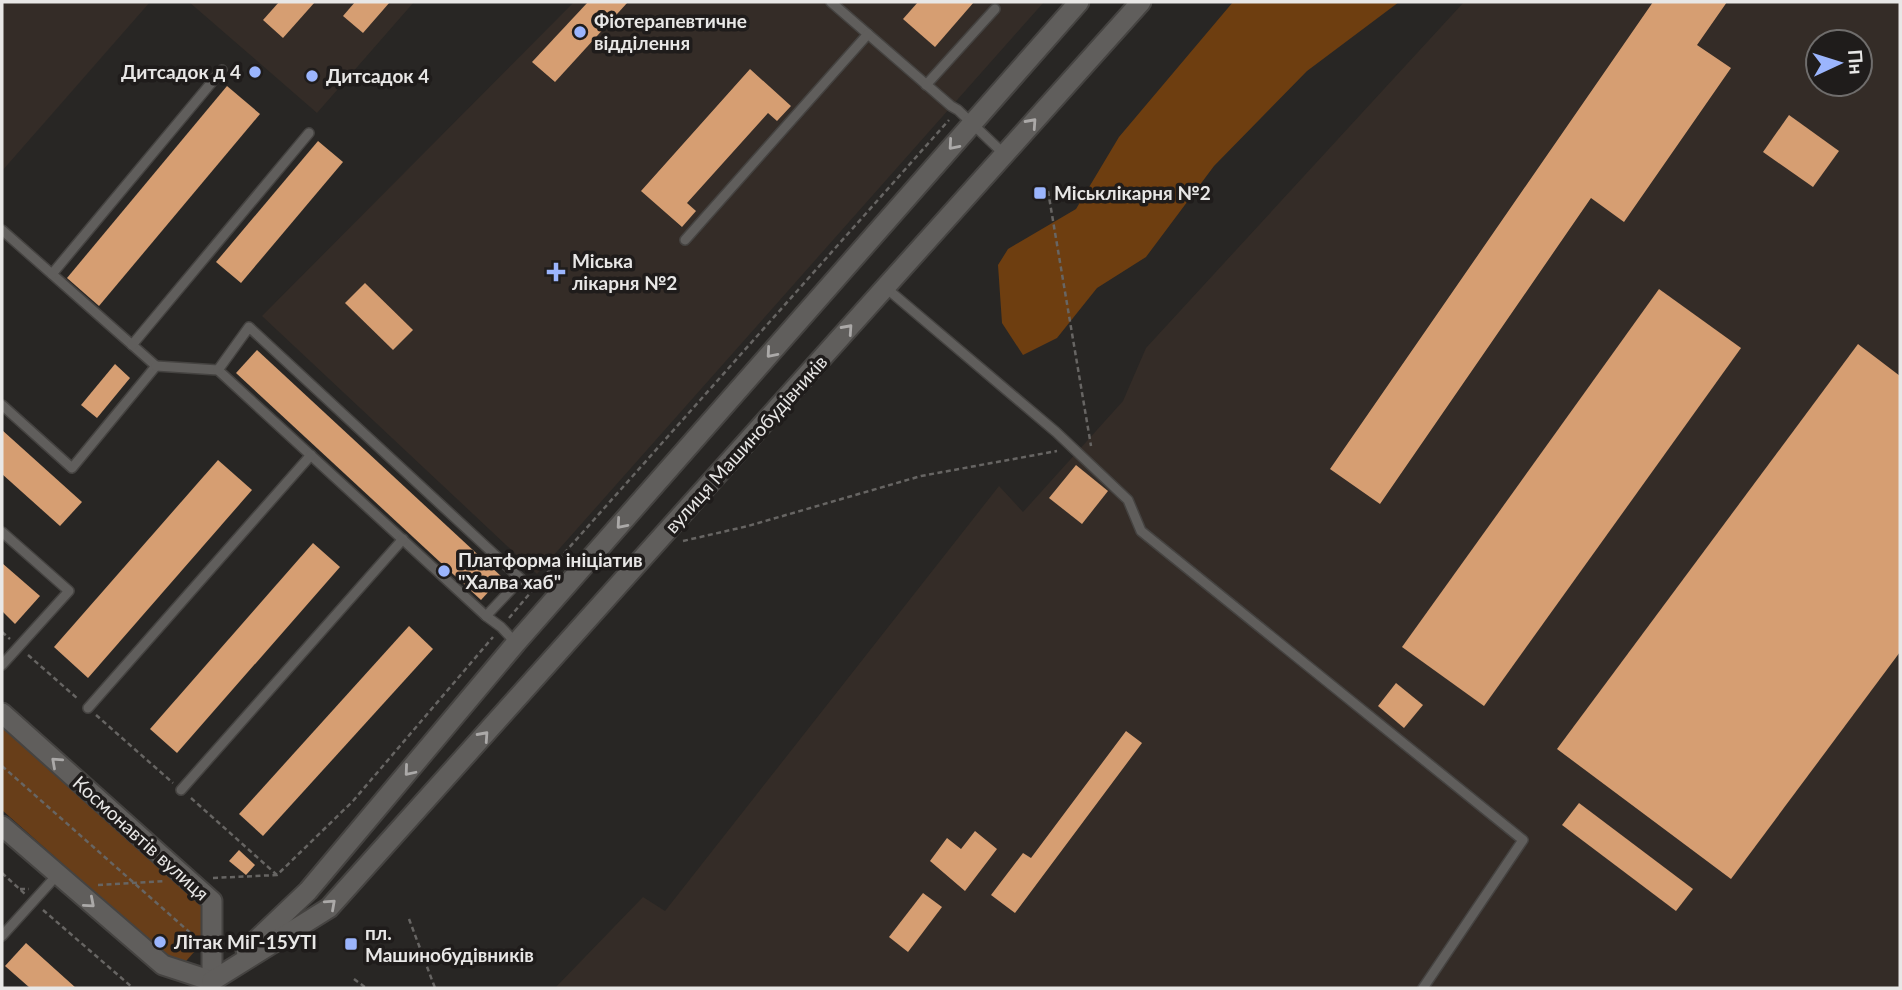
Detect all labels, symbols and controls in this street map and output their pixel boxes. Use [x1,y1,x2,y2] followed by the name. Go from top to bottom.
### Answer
[594,9,747,54] place label: Фіотерапевтичне відділення
[572,24,588,40] marker: Фіотерапевтичне відділення
[1804,28,1874,98] north arrow
[1844,49,1869,75] text: Пн
[121,60,241,83] place label: Дитсадок д 4
[247,64,263,80] marker: Дитсадок д 4
[326,64,429,87] place label: Дитсадок 4
[304,68,320,84] marker: Дитсадок 4
[1024,118,1037,131] one-way arrow
[949,137,961,150] one-way arrow
[1054,181,1211,204] place label: Міськлікарня №2
[1032,185,1048,201] marker: Міськлікарня №2
[572,249,677,294] place label: Міська лікарня №2
[546,262,566,282] marker: Міська лікарня №2
[840,324,852,337] one-way arrow
[767,345,779,358] one-way arrow
[660,350,832,537] street label: вулиця Машинобудівників
[617,516,629,529] one-way arrow
[458,548,643,593] place label: Платформа ініціатив "Халва хаб"
[436,563,452,579] marker: Платформа ініціатив "Халва хаб"
[476,731,489,744] one-way arrow
[51,757,64,770] one-way arrow
[404,763,417,775] one-way arrow
[69,771,214,905] street label: Космонавтів вулиця
[82,895,95,907] one-way arrow
[323,900,336,912] one-way arrow
[365,921,534,966] place label: пл. Машинобудівників
[173,930,317,953] place label: Літак МіГ-15УТІ
[152,934,168,950] marker: Літак МіГ-15УТІ
[343,936,359,952] marker: пл. Машинобудівників

